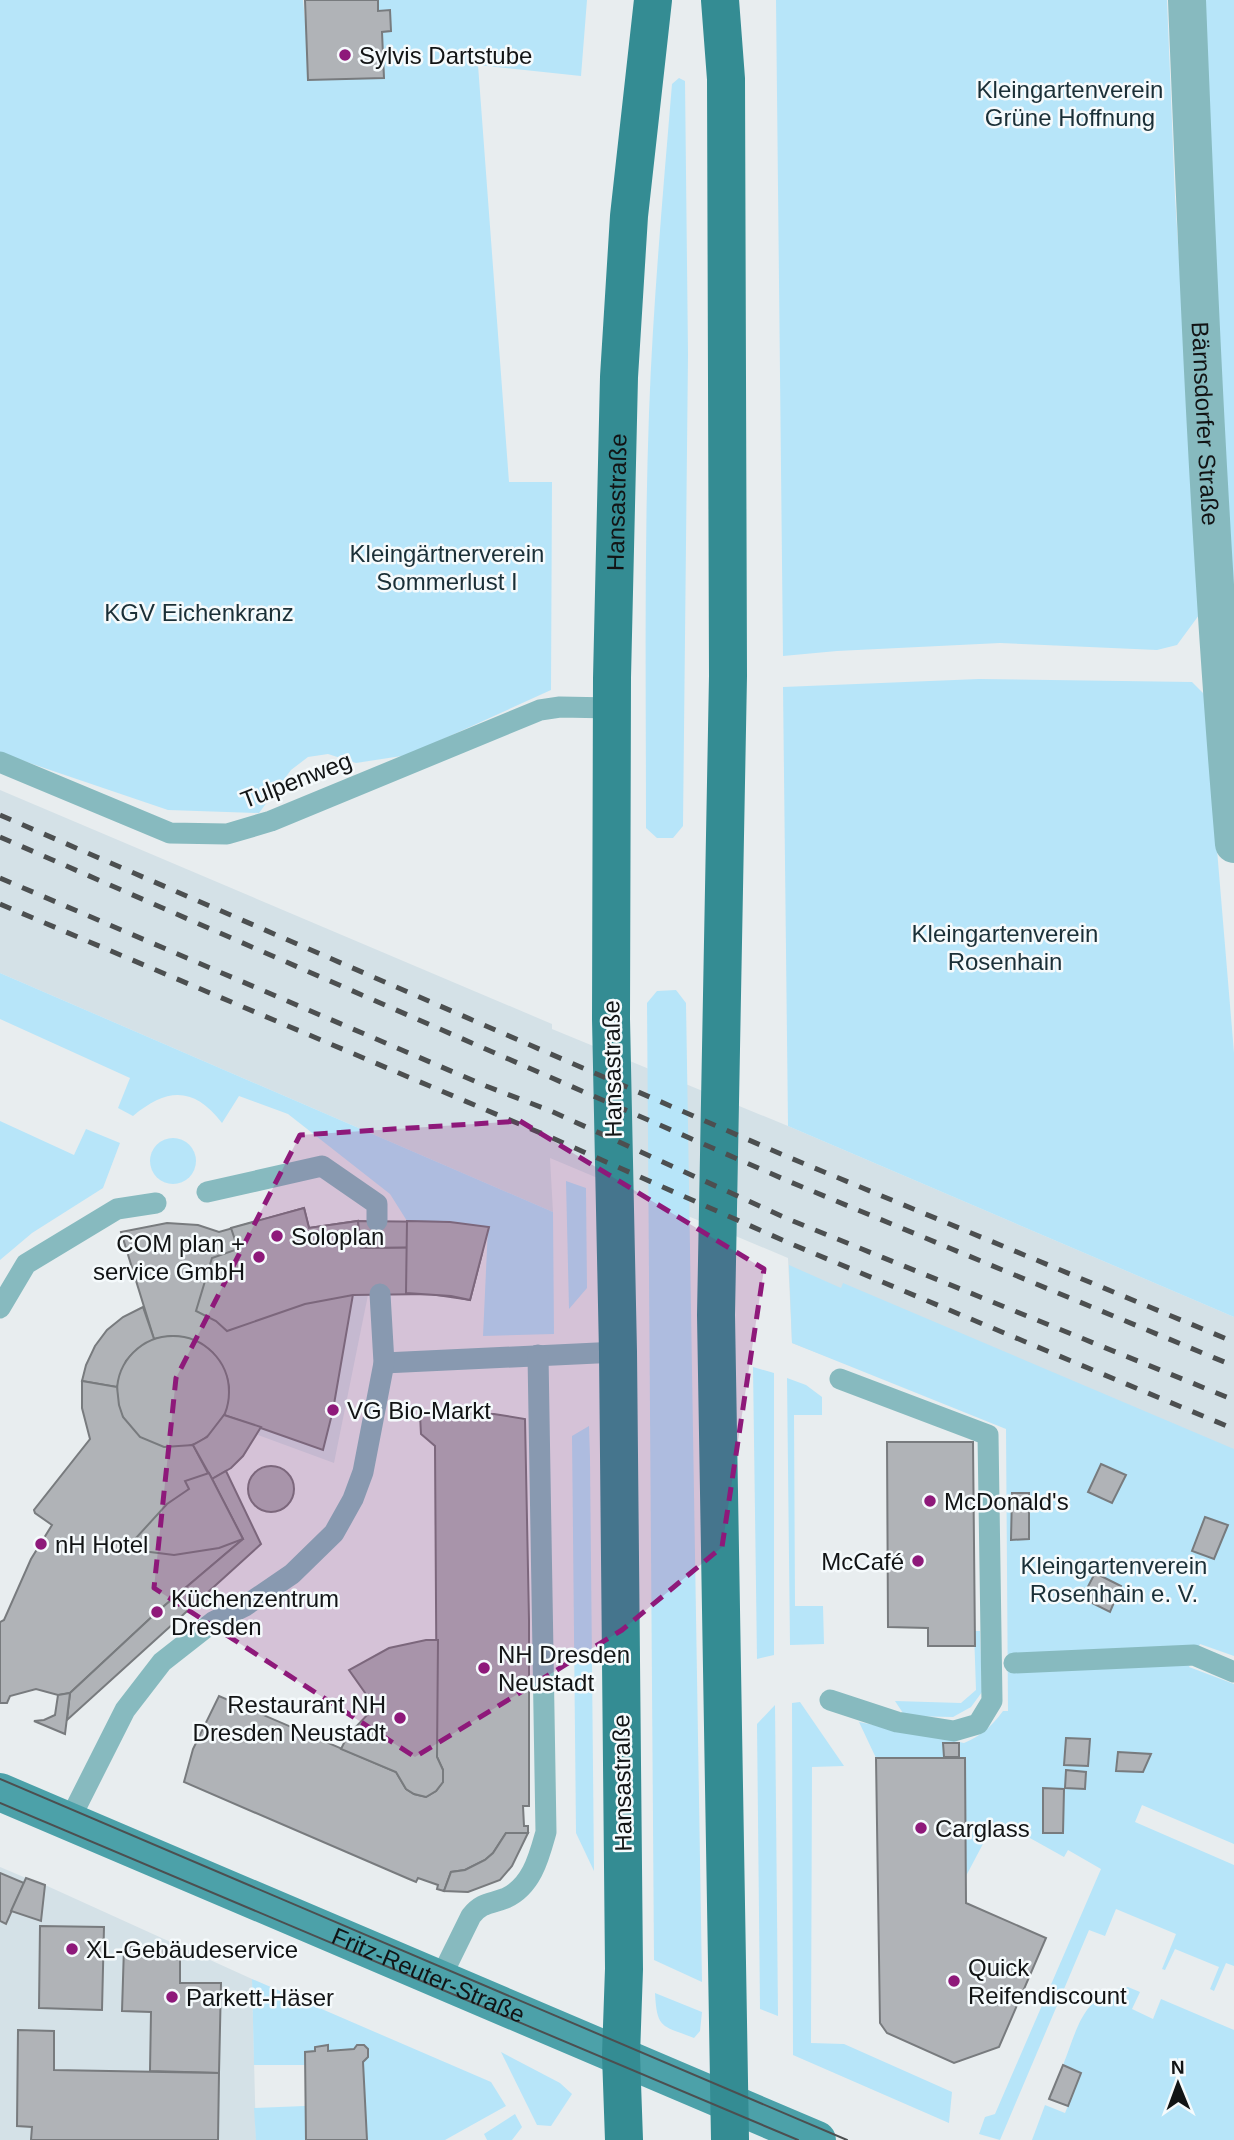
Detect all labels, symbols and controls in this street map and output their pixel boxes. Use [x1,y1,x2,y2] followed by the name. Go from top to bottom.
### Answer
[359,42,532,69] place label: Sylvis Dartstube
[337,47,353,63] marker: Sylvis Dartstube
[977,76,1163,131] park label: Kleingartenverein Grüne Hoffnung
[1187,321,1225,526] street label: Bärnsdorfer Straße
[601,433,631,571] street label: Hansastraße
[350,540,544,595] park label: Kleingärtnerverein Sommerlust I
[104,599,294,626] park label: KGV Eichenkranz
[237,747,355,813] street label: Tulpenweg
[912,920,1098,975] park label: Kleingartenverein Rosenhain
[597,1000,627,1138] street label: Hansastraße
[291,1223,384,1250] place label: Soloplan
[269,1228,285,1244] marker: Soloplan
[93,1230,245,1285] place label: COM plan + service GmbH
[251,1249,267,1265] marker: COM plan + service GmbH
[347,1397,491,1424] place label: VG Bio-Markt
[325,1402,341,1418] marker: VG Bio-Markt
[944,1488,1069,1515] place label: McDonald's
[922,1493,938,1509] marker: McDonald's
[55,1531,148,1558] place label: nH Hotel
[33,1536,49,1552] marker: nH Hotel
[821,1548,904,1575] place label: McCafé
[1021,1552,1207,1607] park label: Kleingartenverein Rosenhain e. V.
[910,1553,926,1569] marker: McCafé
[171,1585,339,1640] place label: Küchenzentrum Dresden
[149,1604,165,1620] marker: Küchenzentrum Dresden
[498,1641,630,1696] place label: NH Dresden Neustadt
[476,1660,492,1676] marker: NH Dresden Neustadt
[193,1691,386,1746] place label: Restaurant NH Dresden Neustadt
[392,1710,408,1726] marker: Restaurant NH Dresden Neustadt
[607,1714,637,1852] street label: Hansastraße
[935,1815,1030,1842] place label: Carglass
[913,1820,929,1836] marker: Carglass
[328,1922,529,2028] street label: Fritz-Reuter-Straße
[86,1936,298,1963] place label: XL-Gebäudeservice
[64,1941,80,1957] marker: XL-Gebäudeservice
[968,1954,1127,2009] place label: Quick Reifendiscount
[946,1973,962,1989] marker: Quick Reifendiscount
[186,1984,334,2011] place label: Parkett-Häser
[164,1989,180,2005] marker: Parkett-Häser
[1143,2049,1213,2119] north arrow
[1171,2057,1185,2078] text: N

